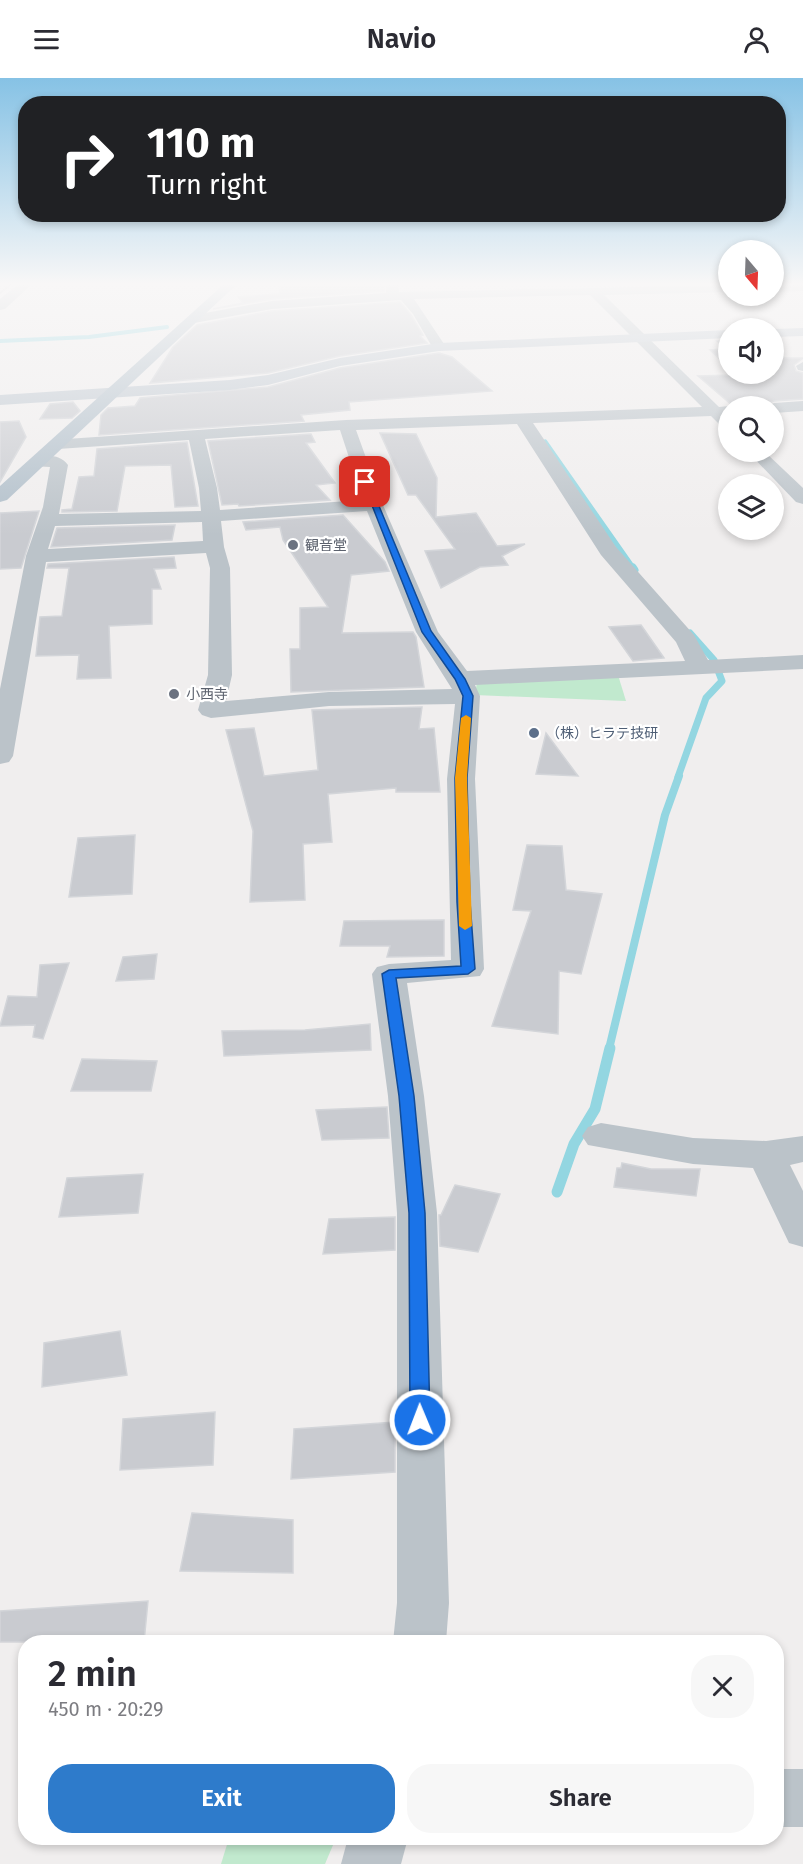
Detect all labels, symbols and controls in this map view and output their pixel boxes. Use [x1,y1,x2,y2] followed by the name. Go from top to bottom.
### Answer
[30,23,63,56] icon: menu
[367,23,436,55] text: Navio
[740,23,773,56] icon: person
[147,118,255,168] text: 110 m
[48,120,126,198] icon: right
[147,169,267,201] text: Turn right
[718,240,784,306] north arrow
[718,240,784,540] map controls
[718,318,784,384] button: sound
[718,396,784,462] button: search
[339,456,390,507] pin
[348,465,381,498] icon: arrive
[718,474,784,540] button: layers
[305,537,347,554] place label: 観音堂
[286,538,300,552] marker: 観音堂
[186,686,228,703] place label: 小西寺
[167,687,181,701] marker: 小西寺
[546,725,658,742] place label: （株）ヒラテ技研
[527,726,541,740] marker: （株）ヒラテ技研
[388,1388,452,1452] position arrow
[48,1652,137,1696] text: 2 min
[691,1655,754,1718] button: close
[48,1697,164,1721] text: 450 m · 20:29
[48,1764,395,1833] button: Exit
[407,1764,754,1833] button: Share

